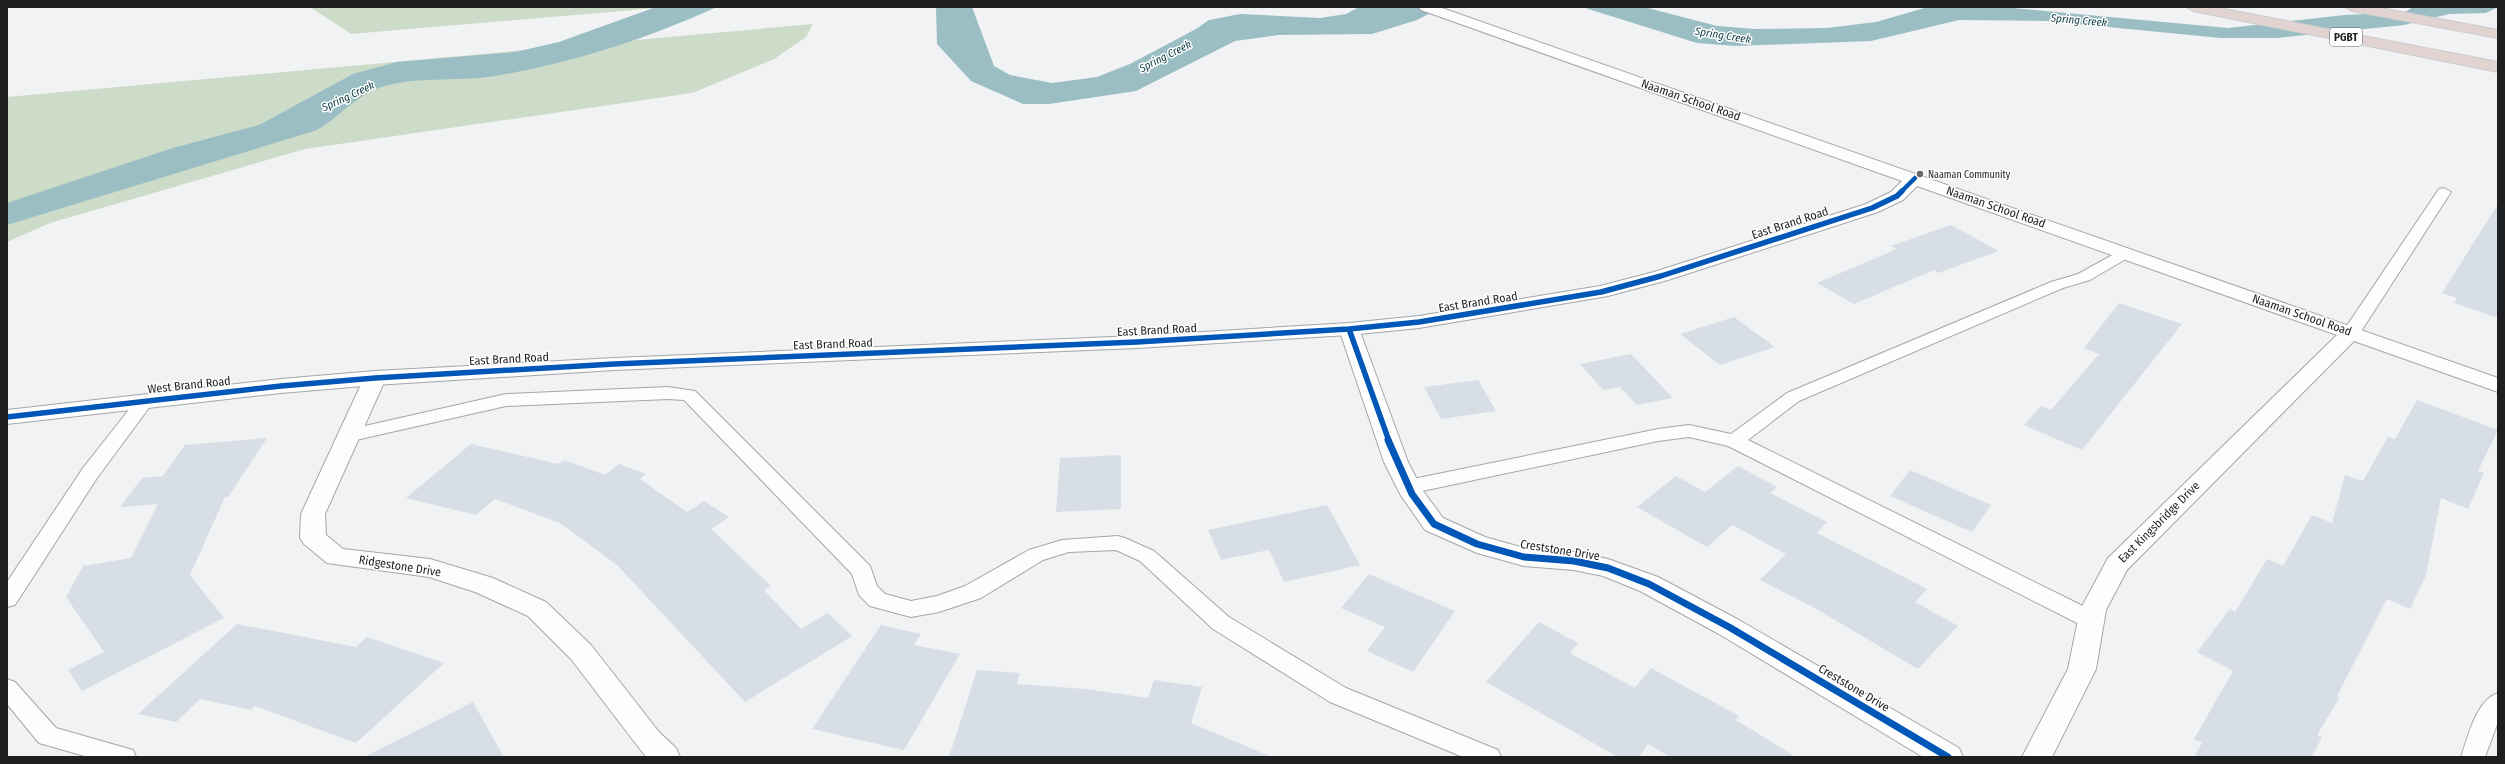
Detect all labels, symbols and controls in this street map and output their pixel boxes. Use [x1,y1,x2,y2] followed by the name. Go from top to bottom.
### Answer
[2049,11,2108,29] water label: Spring Creek
[1693,24,1752,46] water label: Spring Creek
[2330,28,2362,46] road number: PGBT
[1136,38,1194,76] water label: Spring Creek
[1639,76,1743,124] street label: Naaman School Road
[319,78,377,115] water label: Spring Creek
[1915,169,1925,179] marker: Naaman Community
[1928,169,2011,181] place label: Naaman Community
[1944,183,2048,231] street label: Naaman School Road
[1750,204,1830,242] street label: East Brand Road
[1437,289,1519,315] street label: East Brand Road
[2250,291,2354,339] street label: Naaman School Road
[1117,321,1197,339] street label: East Brand Road
[793,336,873,352] street label: East Brand Road
[469,350,549,368] street label: East Brand Road
[147,374,231,396] street label: West Brand Road
[2115,478,2203,566] street label: East Kingsbridge Drive
[1519,537,1601,563] street label: Creststone Drive
[358,553,442,579] street label: Ridgestone Drive
[1816,661,1892,715] street label: Creststone Drive

